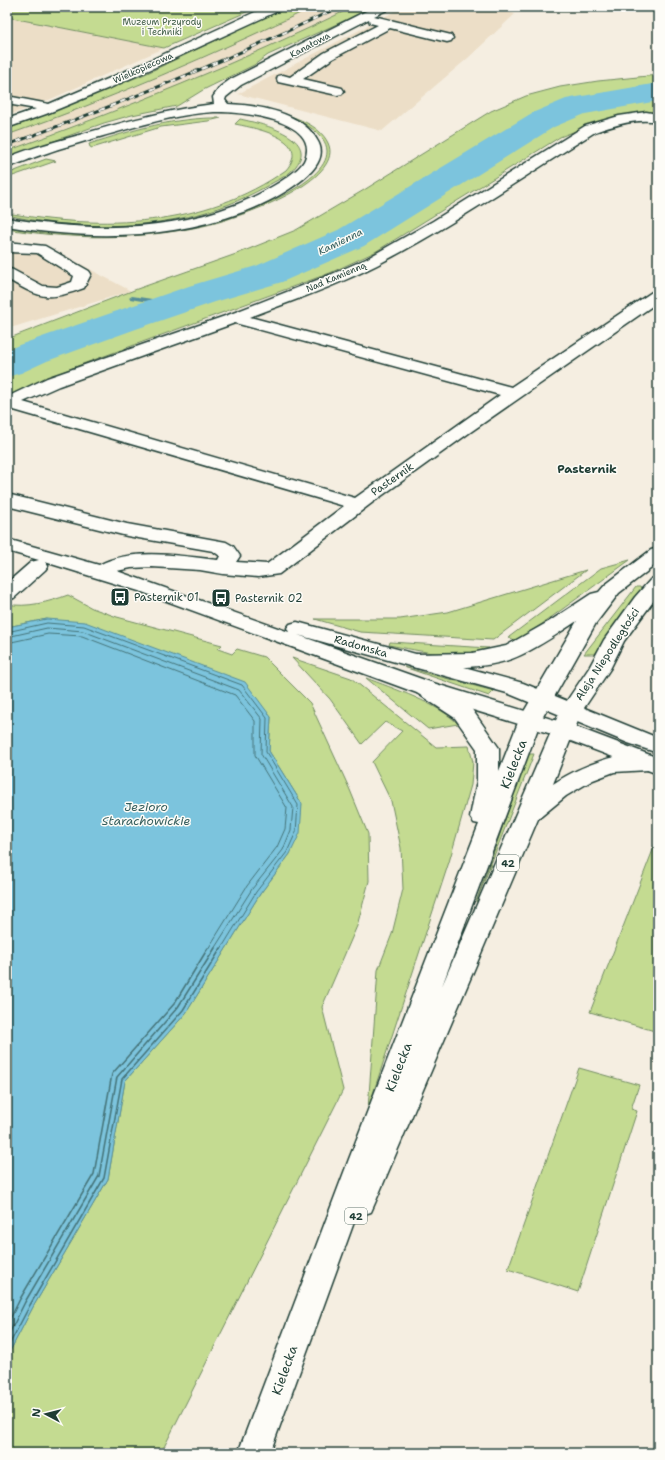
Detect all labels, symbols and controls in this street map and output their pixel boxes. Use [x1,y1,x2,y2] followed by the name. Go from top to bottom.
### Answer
[123,16,201,38] park label: Muzeum Przyrody i Techniki
[288,29,333,61] street label: Kanałowa
[111,49,175,87] street label: Wielkopiecowa
[316,225,365,258] water label: Kamienna
[304,259,368,295] street label: Nad Kamienną
[368,459,417,500] street label: Pasternik
[557,461,617,477] district label: Pasternik
[109,586,131,608] bus stop icon: Pasternik 01
[210,587,232,609] bus stop icon: Pasternik 02
[134,590,199,605] place label: Pasternik 01
[235,591,303,606] place label: Pasternik 02
[572,605,643,704] street label: Aleja Niepodległości
[332,632,390,661] street label: Radomska
[496,737,531,791] street label: Kielecka
[102,799,190,829] water label: Jezioro Starachowickie
[497,855,519,871] road number: 42
[381,1040,416,1094] street label: Kielecka
[345,1208,367,1224] road number: 42
[268,1343,301,1397] street label: Kielecka
[26,1394,66,1434] north arrow
[29,1407,45,1418] text: N

